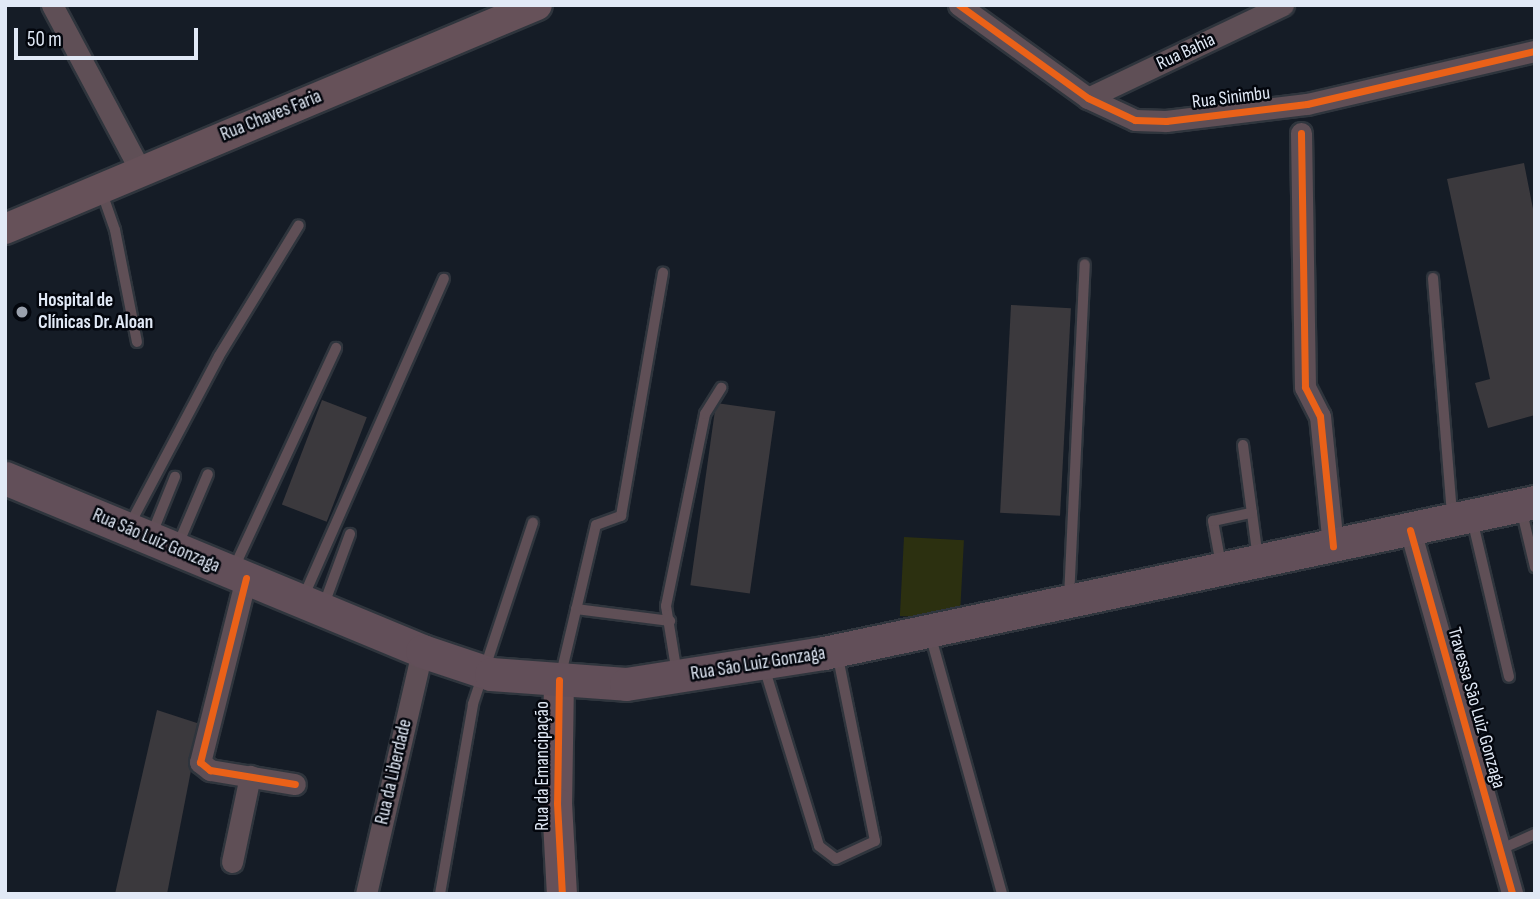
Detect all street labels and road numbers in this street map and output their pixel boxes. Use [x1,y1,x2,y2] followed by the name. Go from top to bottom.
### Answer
[1153,29,1219,75] street label: Rua Bahia
[1191,82,1271,114] street label: Rua Sinimbu
[217,85,325,147] street label: Rua Chaves Faria
[89,504,223,578] street label: Rua São Luiz Gonzaga
[1442,625,1510,791] street label: Travessa São Luiz Gonzaga
[689,642,827,686] street label: Rua São Luiz Gonzaga
[532,701,554,831] street label: Rua da Emancipação
[371,717,417,827] street label: Rua da Liberdade

